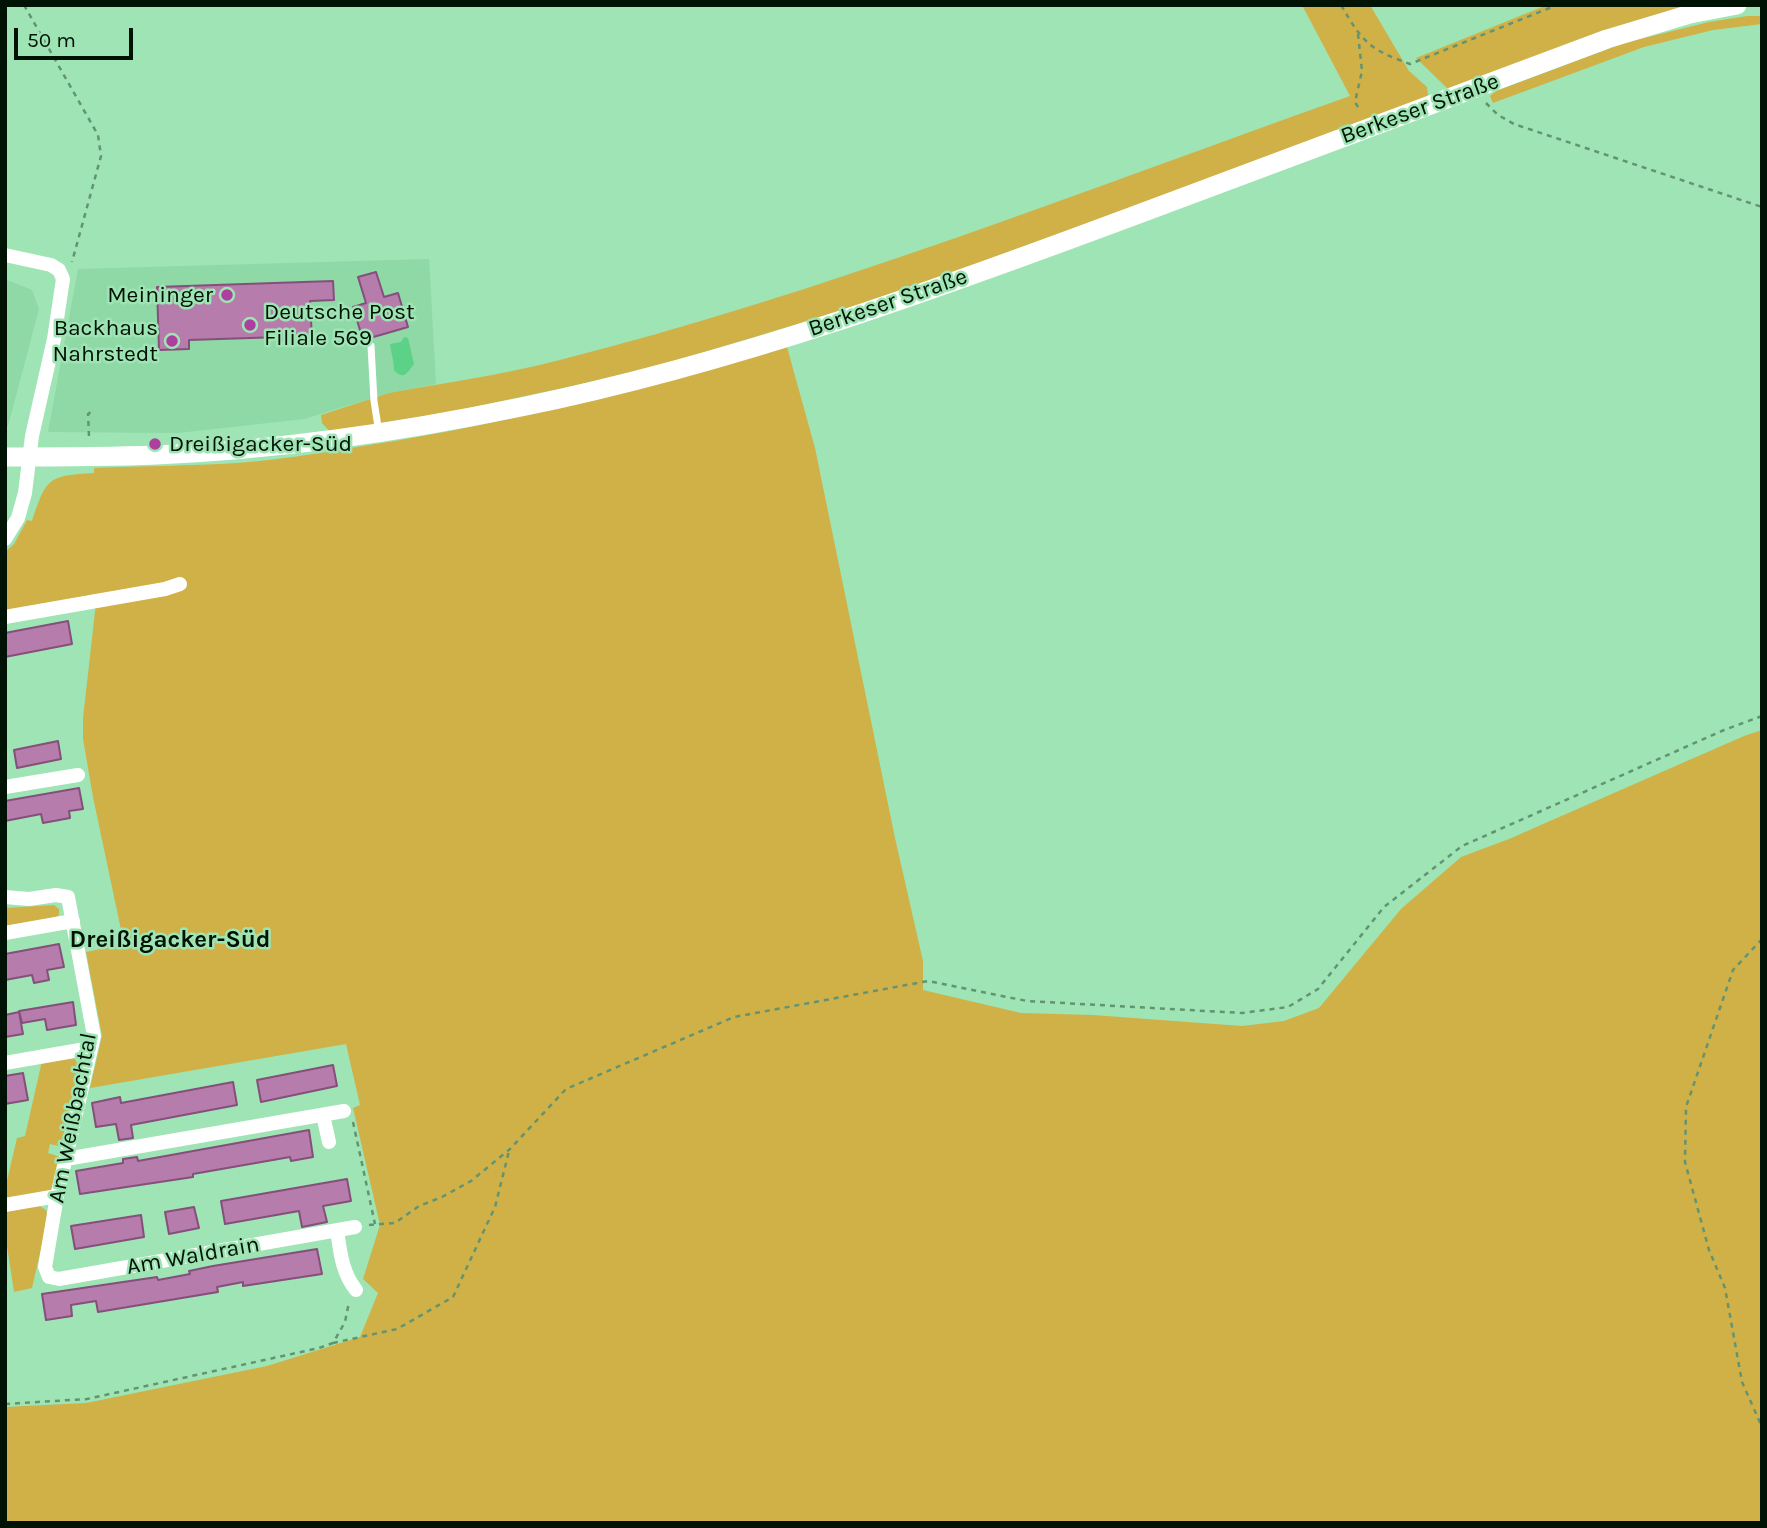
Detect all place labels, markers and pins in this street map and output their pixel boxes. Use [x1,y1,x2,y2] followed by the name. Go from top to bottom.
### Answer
[107,281,213,309] place label: Meininger
[219,287,235,303] marker: Meininger
[264,298,415,352] place label: Deutsche Post Filiale 569
[53,314,158,368] place label: Backhaus Nahrstedt
[242,317,258,333] marker: Deutsche Post Filiale 569
[164,333,180,349] marker: Backhaus Nahrstedt
[169,430,352,458] place label: Dreißigacker-Süd
[147,436,163,452] marker: Dreißigacker-Süd

